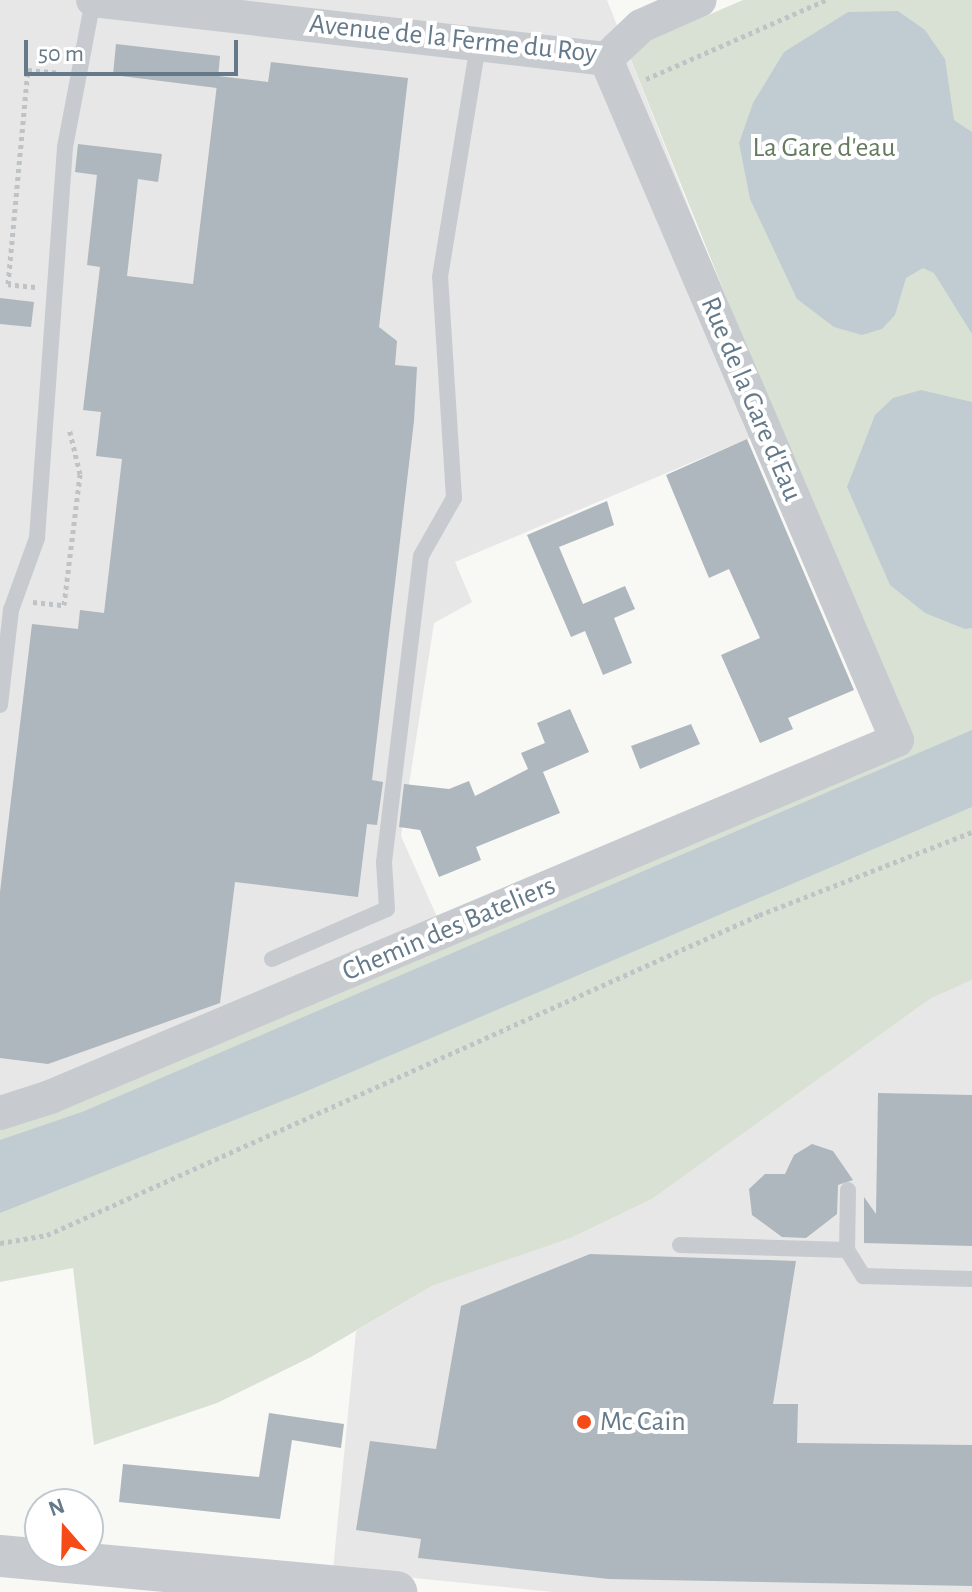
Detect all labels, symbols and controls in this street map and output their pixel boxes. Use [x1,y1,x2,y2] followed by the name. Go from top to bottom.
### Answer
[308,7,598,71] street label: Avenue de la Ferme du Roy
[28,24,242,74] scale bar
[38,42,84,66] text: 50 m
[752,131,896,165] park label: La Gare d'eau
[693,292,809,506] street label: Rue de la Gare d'Eau
[337,869,561,989] street label: Chemin des Bateliers
[600,1405,686,1439] place label: Mc Cain
[575,1413,593,1431] marker: Mc Cain
[24,1488,104,1568] north arrow
[46,1494,67,1520] text: N

